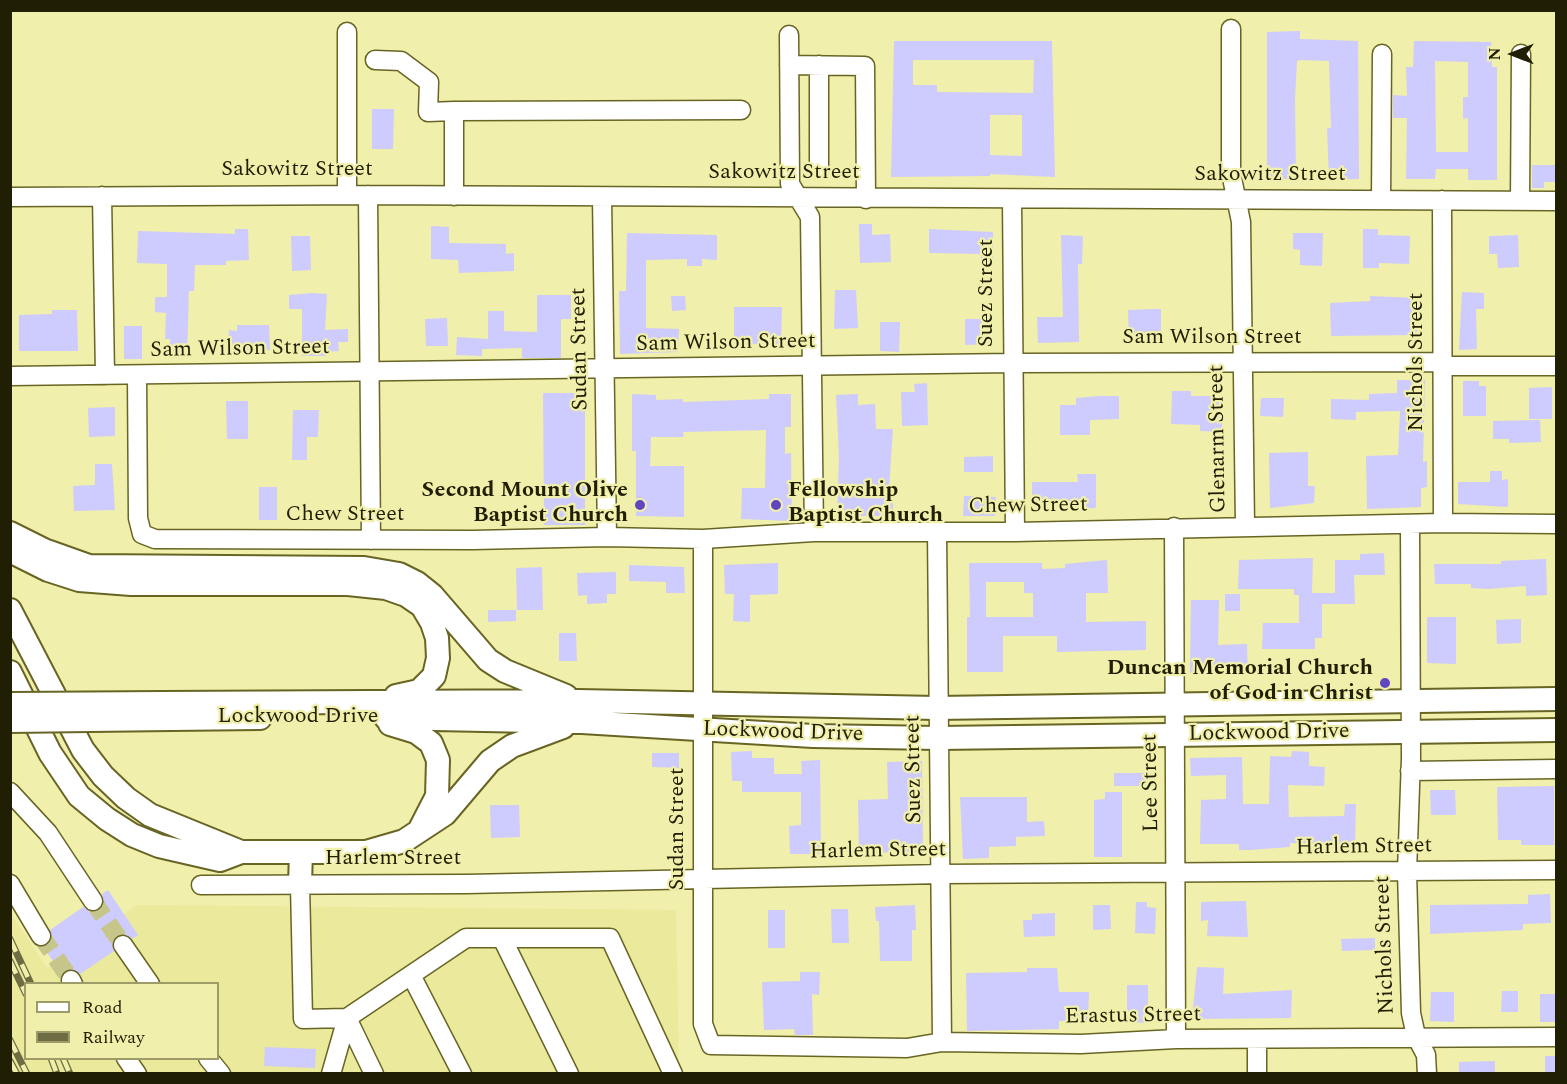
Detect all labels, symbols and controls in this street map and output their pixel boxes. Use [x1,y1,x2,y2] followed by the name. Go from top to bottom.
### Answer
[1483,24,1543,84] north arrow
[1483,47,1507,61] text: N
[221,158,373,184] street label: Sakowitz Street
[708,161,860,187] street label: Sakowitz Street
[1194,163,1346,189] street label: Sakowitz Street
[975,239,1001,347] street label: Suez Street
[567,287,595,411] street label: Sudan Street
[1405,293,1431,431] street label: Nichols Street
[1122,326,1302,352] street label: Sam Wilson Street
[636,329,816,359] street label: Sam Wilson Street
[150,335,330,365] street label: Sam Wilson Street
[1205,365,1233,513] street label: Glenarm Street
[422,479,628,530] place label: Second Mount Olive Baptist Church
[788,479,943,530] place label: Fellowship Baptist Church
[968,493,1088,521] street label: Chew Street
[633,498,647,512] marker: Second Mount Olive Baptist Church
[769,498,783,512] marker: Fellowship Baptist Church
[285,503,405,529] street label: Chew Street
[1107,657,1373,708] place label: Duncan Memorial Church of God in Christ
[1378,676,1392,690] marker: Duncan Memorial Church of God in Christ
[218,705,378,731] street label: Lockwood Drive
[901,715,929,823] street label: Suez Street
[702,717,864,749] street label: Lockwood Drive
[1188,719,1350,749] street label: Lockwood Drive
[1138,734,1166,832] street label: Lee Street
[666,767,692,891] street label: Sudan Street
[1295,834,1433,862] street label: Harlem Street
[809,838,947,866] street label: Harlem Street
[325,847,461,873] street label: Harlem Street
[1370,875,1402,1015] street label: Nichols Street
[24,982,219,1060] legend
[82,994,123,1021] text: Road
[1065,1003,1201,1031] street label: Erastus Street
[82,1024,145,1051] text: Railway

